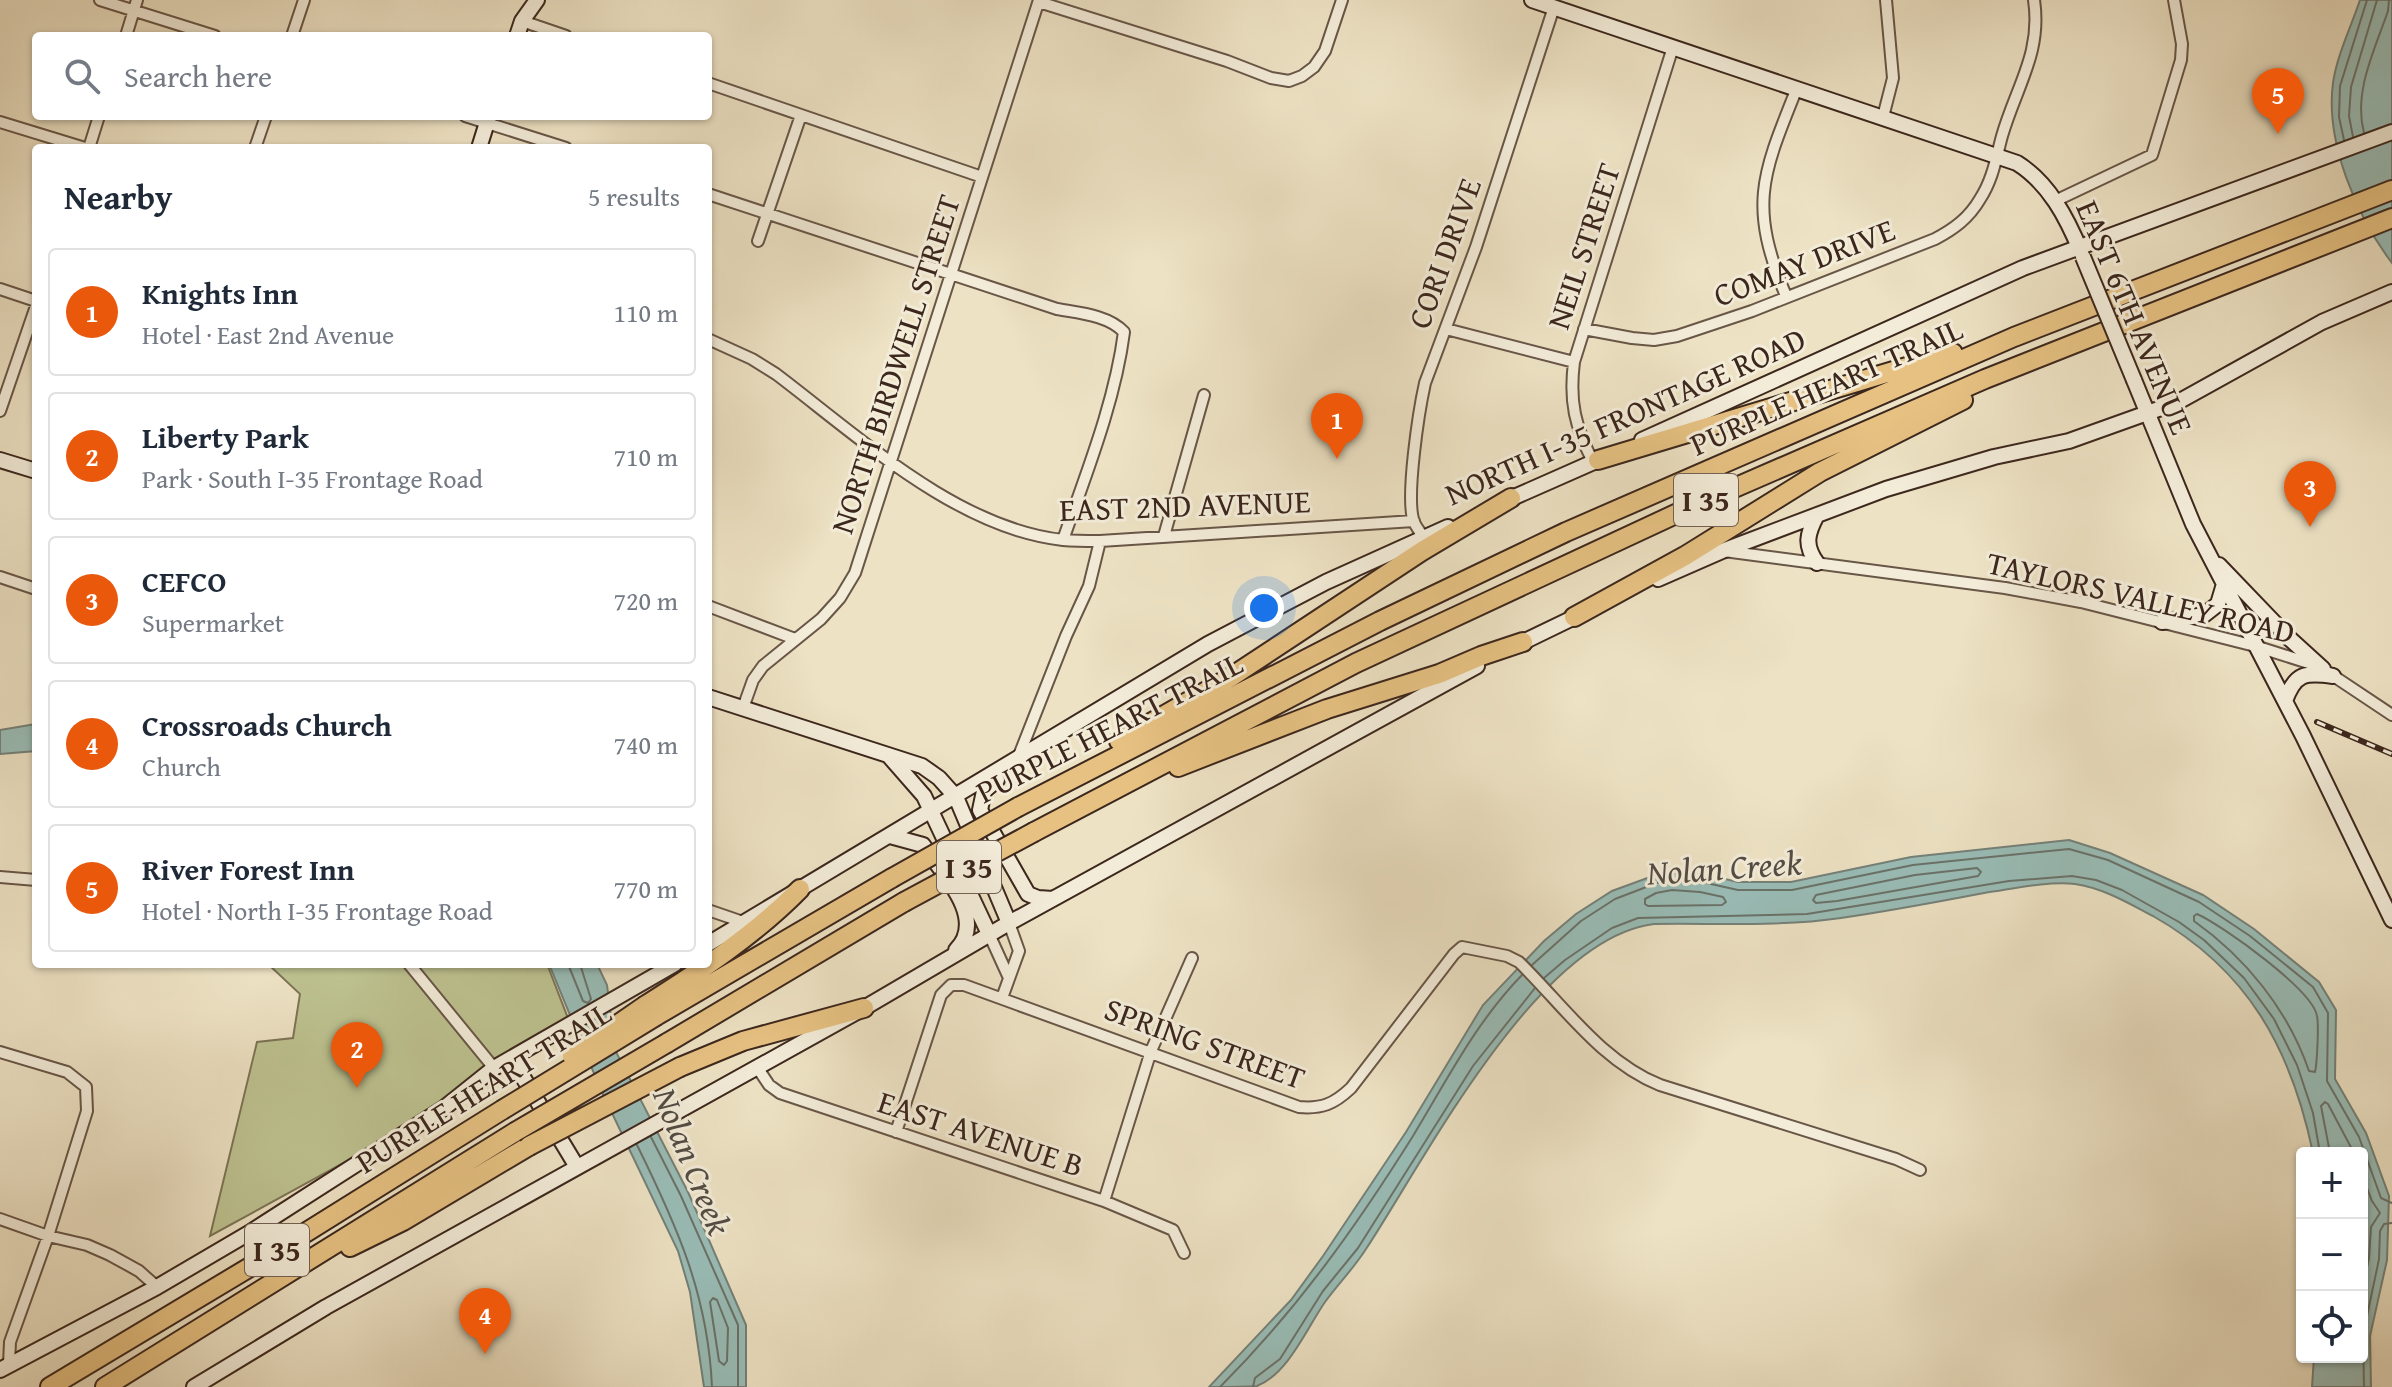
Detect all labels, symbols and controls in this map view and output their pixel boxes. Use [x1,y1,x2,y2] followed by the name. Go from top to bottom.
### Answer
[32,32,712,120] search box
[60,54,104,98] icon: search
[124,54,272,98] text: Search here
[2252,68,2304,134] pin: 5
[1534,157,1632,335] street label: NEIL STREET
[1395,171,1493,335] street label: CORI DRIVE
[64,172,173,221] text: Nearby
[588,177,680,216] text: 5 results
[818,188,972,540] street label: NORTH BIRDWELL STREET
[2065,193,2205,441] street label: EAST 6TH AVENUE
[1707,206,1901,318] street label: COMAY DRIVE
[142,271,298,315] text: Knights Inn
[85,293,99,332] text: 1
[613,293,678,332] text: 110 m
[1682,305,1970,467] street label: PURPLE HEART TRAIL
[142,315,394,354] text: Hotel · East 2nd Avenue
[1437,315,1813,517] street label: NORTH I-35 FRONTAGE ROAD
[1311,393,1363,459] pin: 1
[142,415,309,459] text: Liberty Park
[85,437,99,476] text: 2
[613,437,678,476] text: 710 m
[142,459,483,498] text: Park · South I-35 Frontage Road
[2284,461,2336,527] pin: 3
[1674,474,1738,526] road number: I 35
[1059,477,1311,533] street label: EAST 2ND AVENUE
[1982,539,2300,655] street label: TAYLORS VALLEY ROAD
[142,559,226,603] text: CEFCO
[85,581,99,620] text: 3
[613,581,678,620] text: 720 m
[1244,588,1284,628] your location
[142,603,284,642] text: Supermarket
[968,639,1251,815] street label: PURPLE HEART TRAIL
[142,703,392,747] text: Crossroads Church
[85,725,99,764] text: 4
[613,725,678,764] text: 740 m
[142,747,221,786] text: Church
[1644,837,1803,897] water label: Nolan Creek
[937,841,1001,893] road number: I 35
[142,847,354,891] text: River Forest Inn
[85,869,99,908] text: 5
[613,869,678,908] text: 770 m
[142,891,493,930] text: Hotel · North I-35 Frontage Road
[1098,985,1312,1101] street label: SPRING STREET
[346,989,620,1185] street label: PURPLE HEART TRAIL
[331,1022,383,1088] pin: 2
[872,1078,1090,1188] street label: EAST AVENUE B
[641,1079,745,1242] water label: Nolan Creek
[2296,1147,2368,1363] map controls
[2296,1147,2368,1219] button: +
[2296,1219,2368,1291] button: −
[245,1224,309,1276] road number: I 35
[459,1288,511,1354] pin: 4
[2296,1291,2368,1363] button: locate

